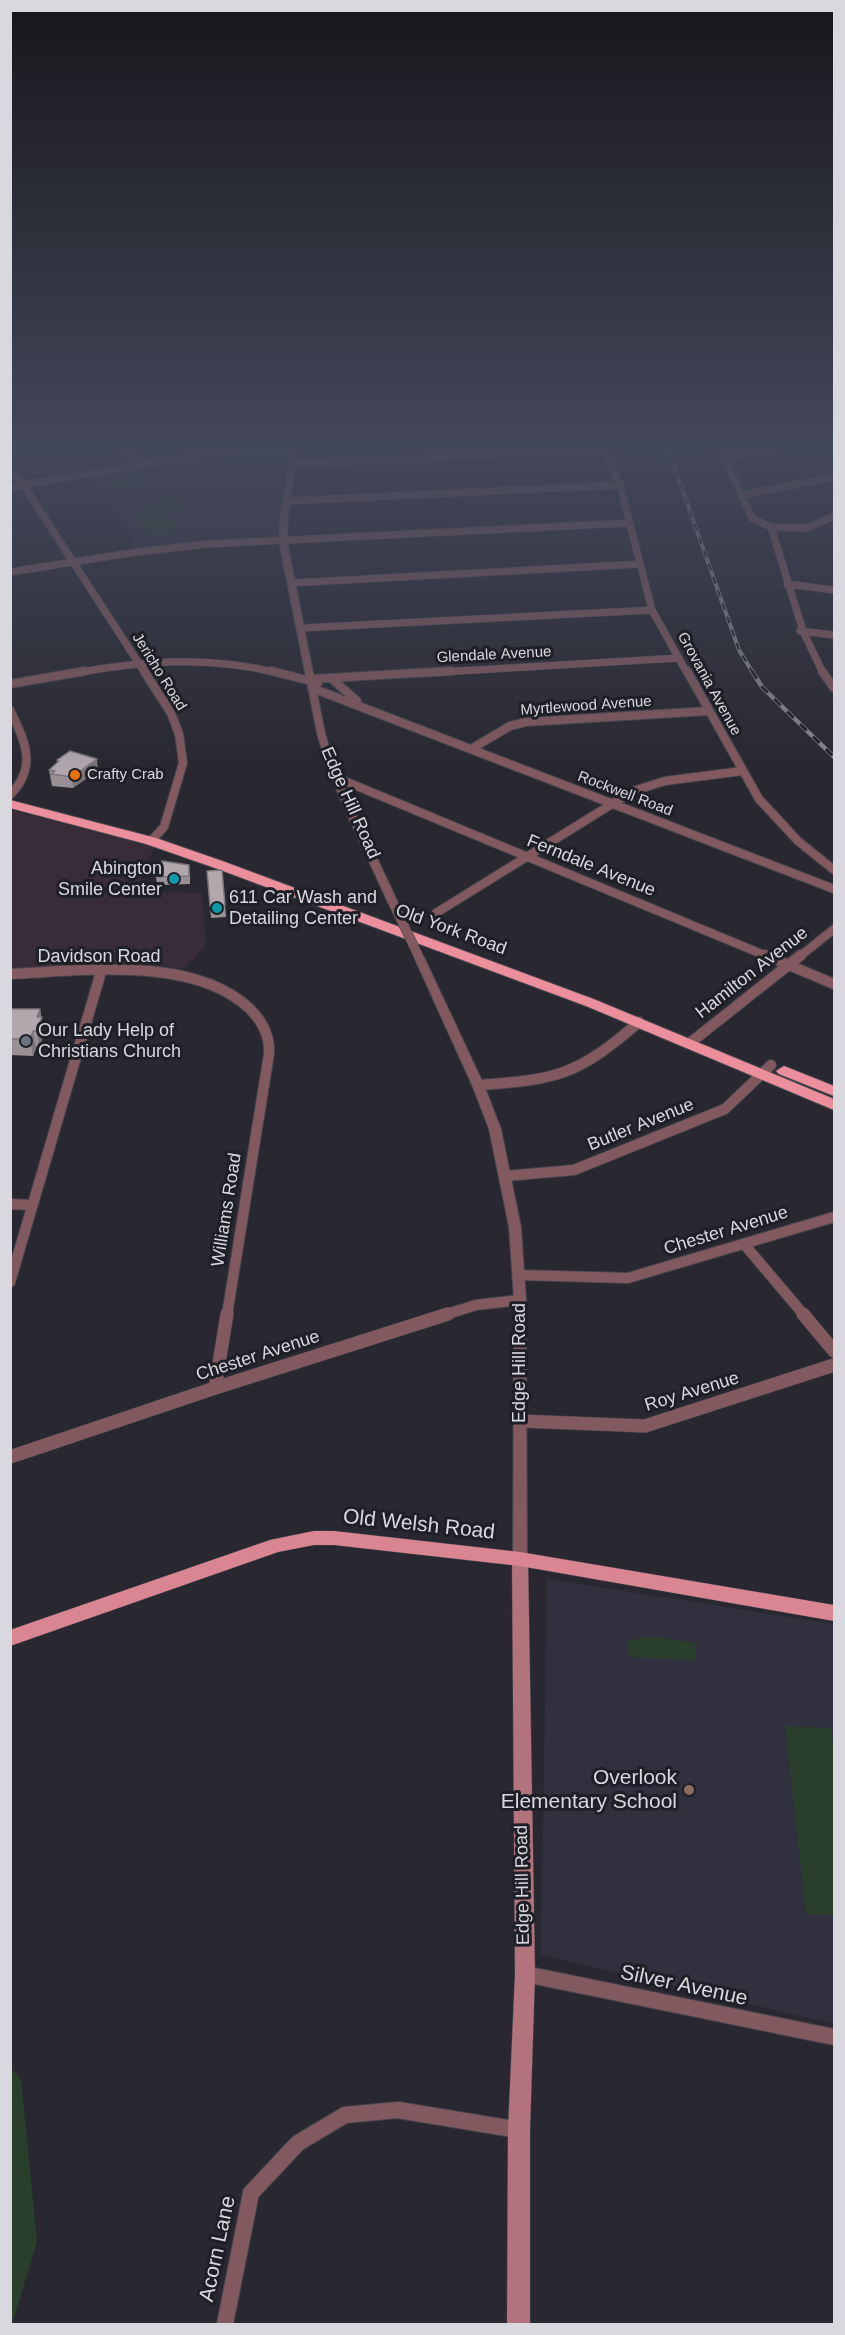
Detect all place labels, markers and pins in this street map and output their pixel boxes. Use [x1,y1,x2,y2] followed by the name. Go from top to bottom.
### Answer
[87,766,164,784] place label: Crafty Crab
[68,768,82,782] marker: Crafty Crab
[58,858,162,900] place label: Abington Smile Center
[167,872,181,886] marker: Abington Smile Center
[229,887,377,930] place label: 611 Car Wash and Detailing Center
[210,901,224,915] marker: 611 Car Wash and Detailing Center
[38,1020,181,1062] place label: Our Lady Help of Christians Church
[19,1034,33,1048] marker: Our Lady Help of Christians Church
[501,1765,677,1815] place label: Overlook Elementary School
[682,1783,696,1797] marker: Overlook Elementary School

